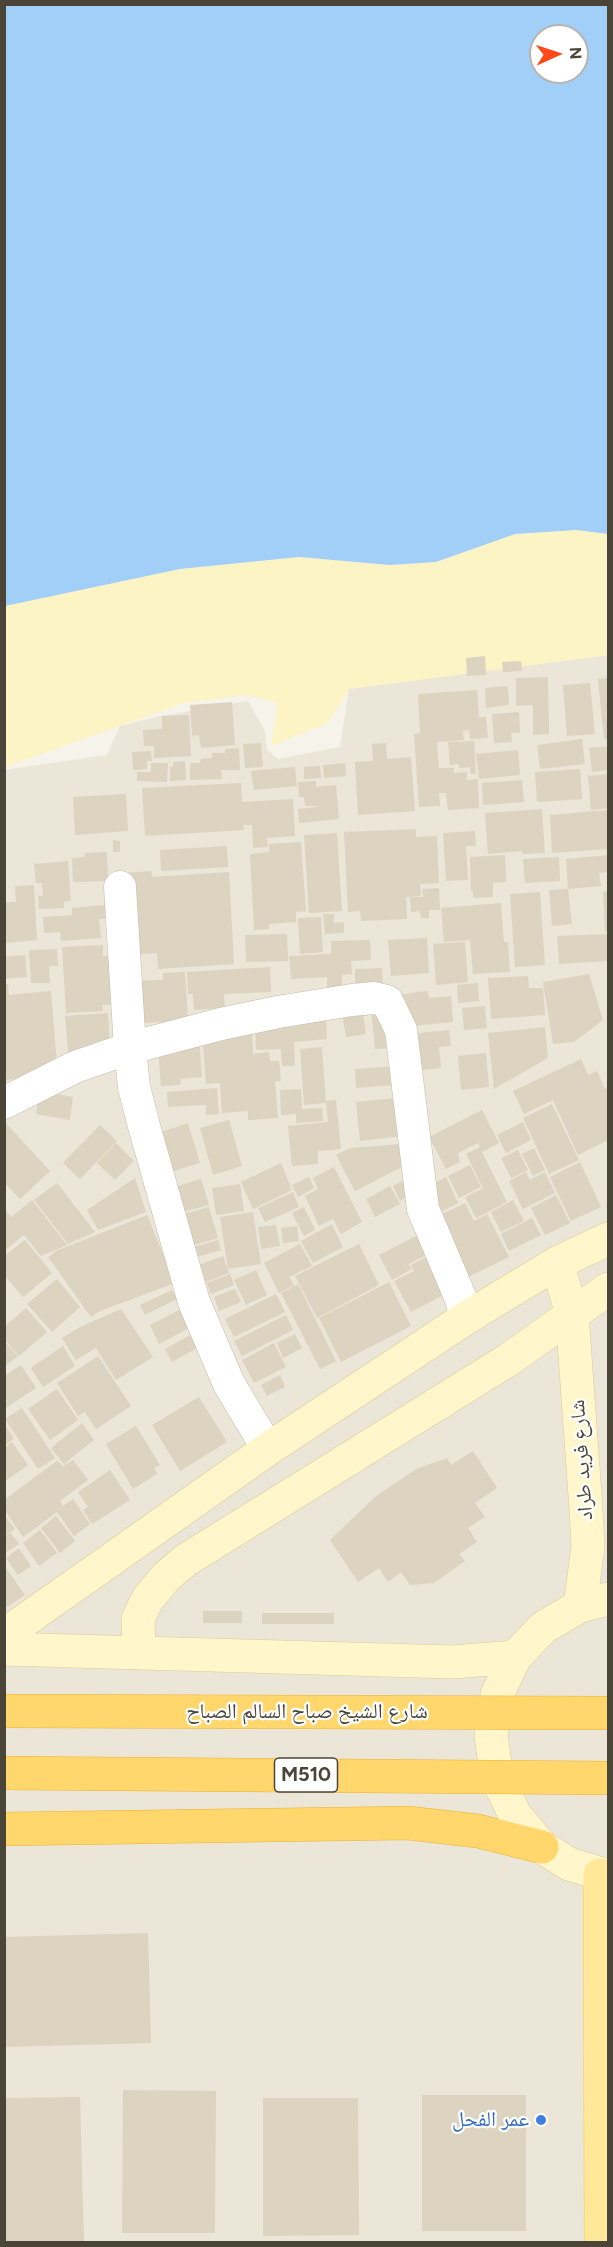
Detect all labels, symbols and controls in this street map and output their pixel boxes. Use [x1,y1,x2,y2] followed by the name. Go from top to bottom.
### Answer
[529,24,589,84] north arrow
[566,46,585,60] text: N
[565,1399,599,1521] street label: شارع فريد طراد
[186,1699,428,1725] street label: شارع الشيخ صباح السالم الصباح
[274,1758,338,1792] road number: M510
[452,2107,529,2133] place label: عمر الفحل
[534,2113,548,2127] marker: عمر الفحل

